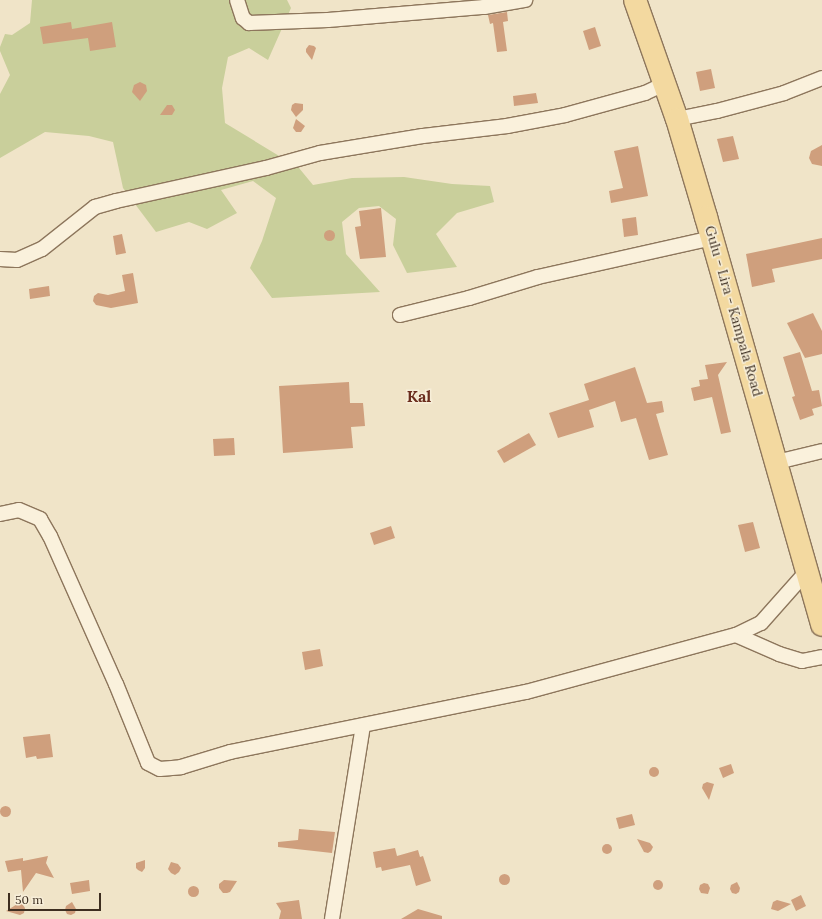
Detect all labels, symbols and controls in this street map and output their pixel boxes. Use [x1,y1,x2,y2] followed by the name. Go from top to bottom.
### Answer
[702,224,766,398] street label: Gulu - Lira - Kampala Road
[407,386,431,406] district label: Kal
[10,885,103,911] scale bar
[15,892,43,907] text: 50 m

